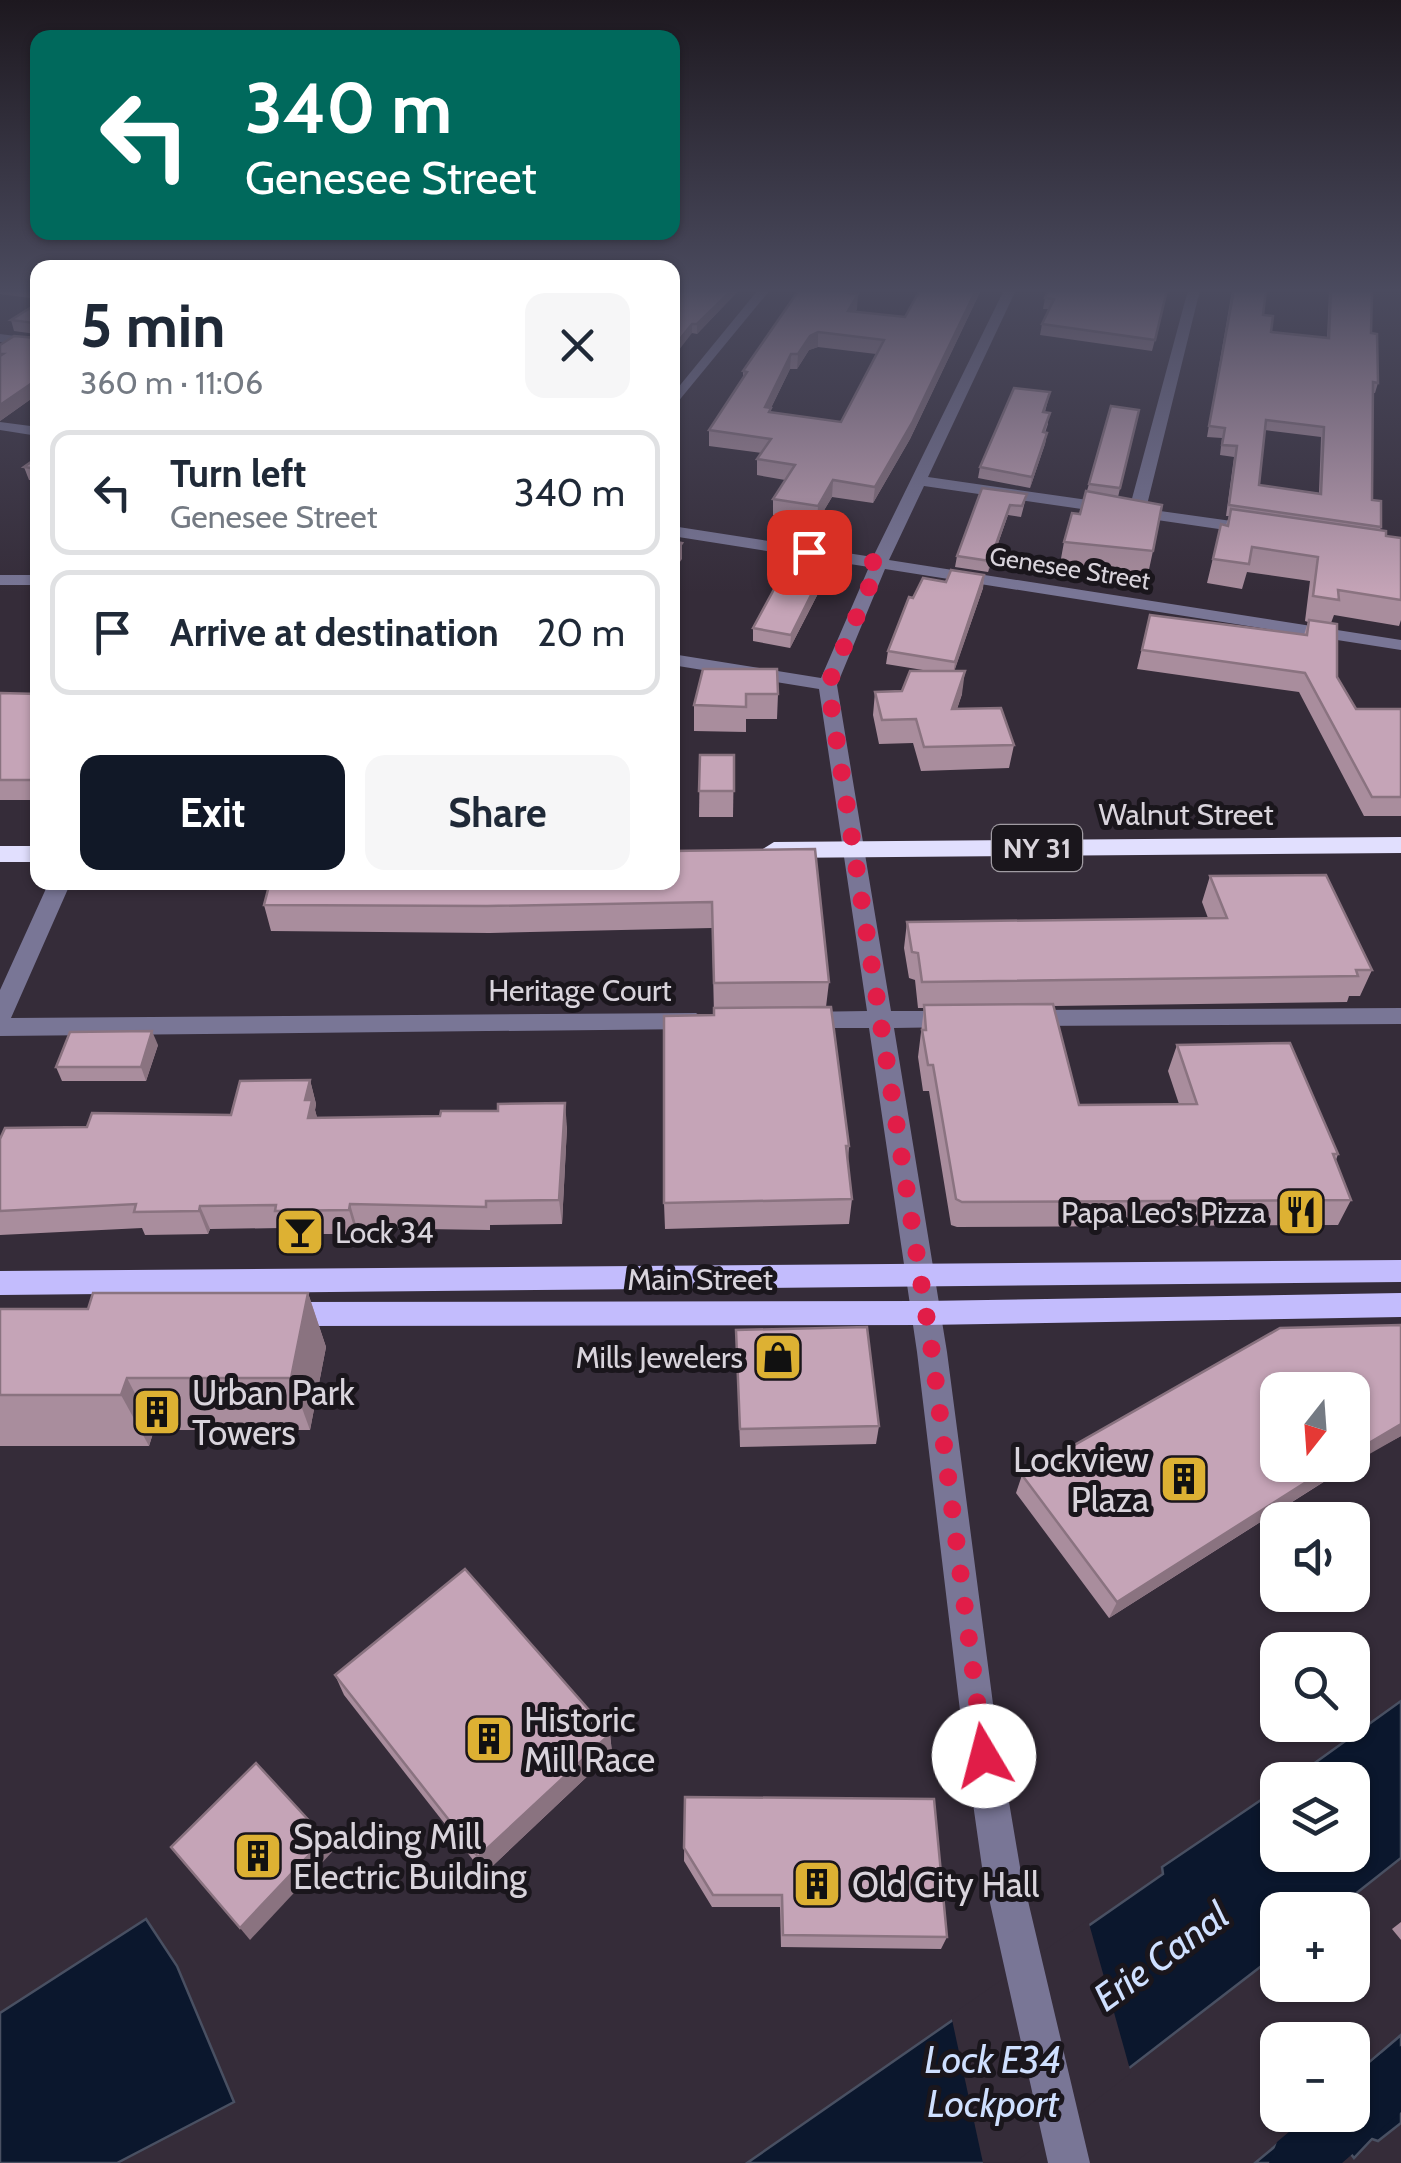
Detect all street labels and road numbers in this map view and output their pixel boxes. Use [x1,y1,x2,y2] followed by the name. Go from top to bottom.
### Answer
[988,541,1153,596] street label: Genesee Street
[1098,796,1274,833] street label: Walnut Street
[992,825,1082,871] road number: NY 31
[488,972,672,1009] street label: Heritage Court
[627,1261,773,1298] street label: Main Street

